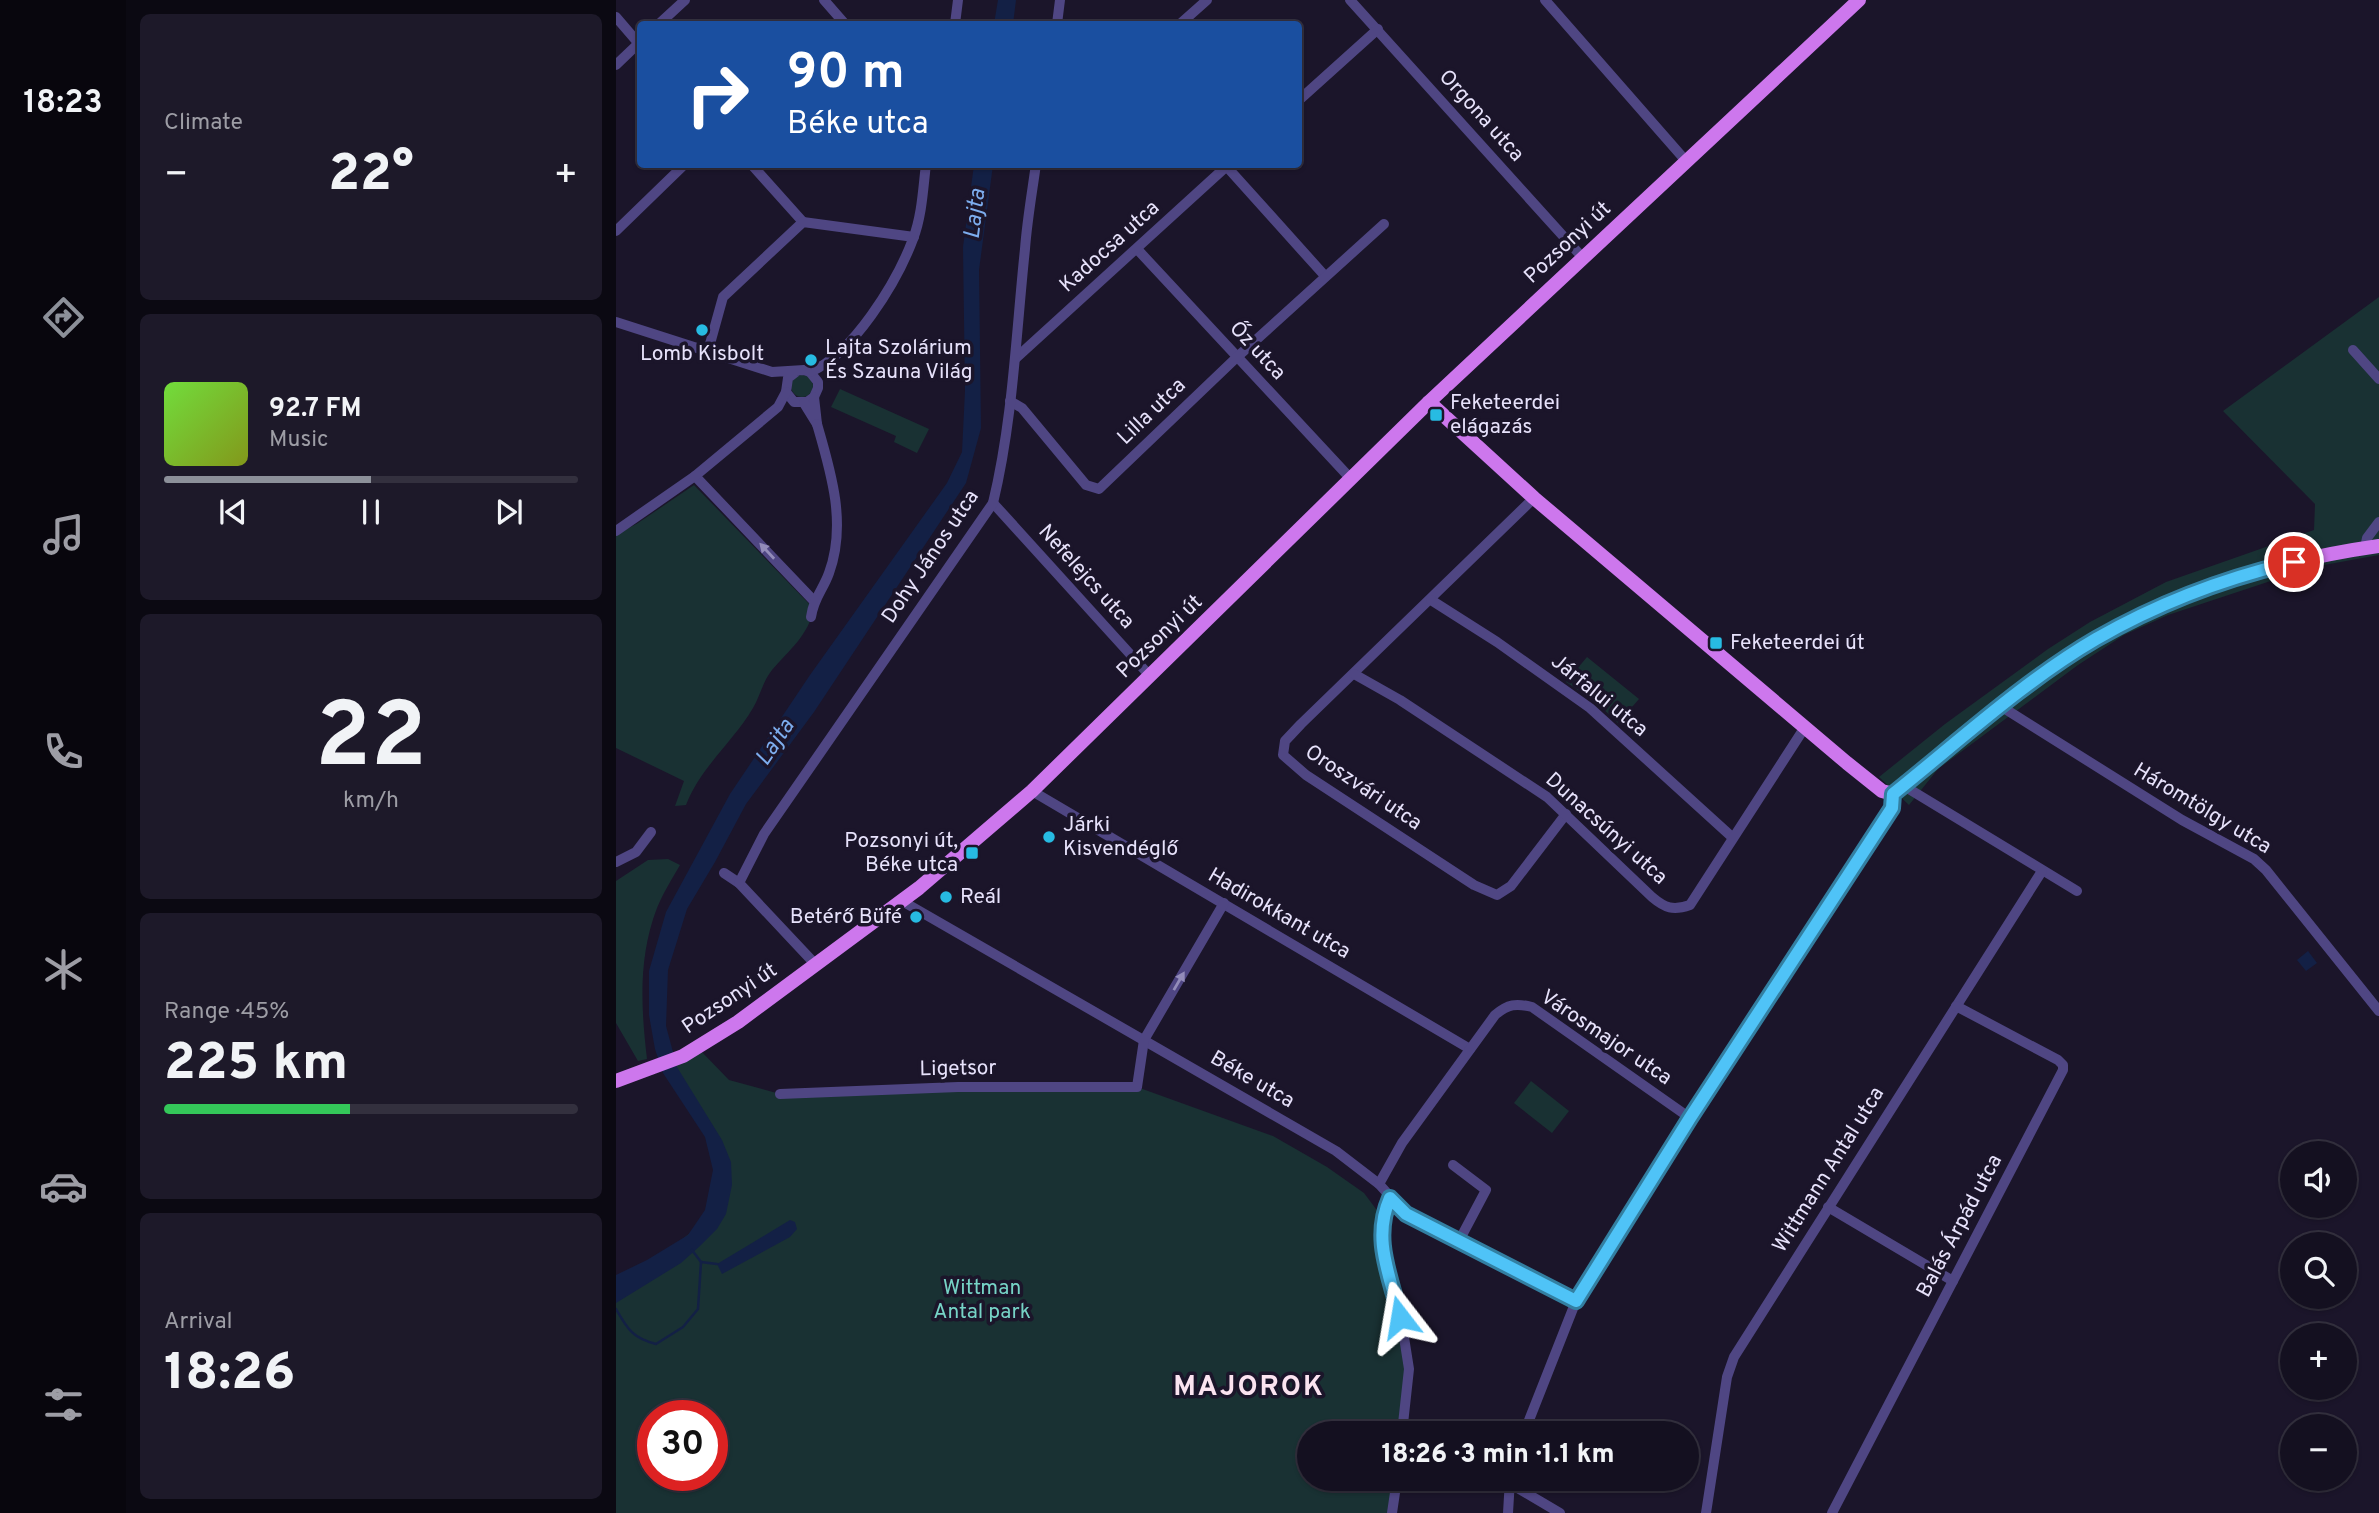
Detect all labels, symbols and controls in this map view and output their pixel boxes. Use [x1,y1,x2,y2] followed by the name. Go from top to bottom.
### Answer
[787,44,905,106] text: 90 m
[672,49,763,140] icon: right
[1432,64,1530,168] street label: Orgona utca
[23,84,103,124] text: 18:23
[787,105,929,145] text: Béke utca
[164,109,243,138] text: Climate
[328,143,414,209] text: 22°
[164,152,189,201] text: −
[553,152,578,201] text: +
[959,187,993,241] water label: Lajta
[1054,195,1166,299] street label: Kadocsa utca
[1519,196,1617,290] street label: Pozsonyi út
[39,293,88,342] icon: directions
[1223,315,1292,386] street label: Őz utca
[694,322,710,338] marker: Lomb Kisbolt
[825,335,973,386] place label: Lajta Szolárium És Szauna Világ
[640,341,764,368] place label: Lomb Kisbolt
[803,352,819,368] marker: Lajta Szolárium És Szauna Világ
[1112,373,1192,451] street label: Lilla utca
[1450,390,1560,441] place label: Feketeerdei elágazás
[269,393,361,426] text: 92.7 FM
[1428,407,1444,423] marker: Feketeerdei elágazás
[269,426,329,455] text: Music
[876,485,986,629] street label: Dohy János utca
[214,493,252,531] icon: previous
[352,493,390,531] icon: pause
[490,493,528,531] icon: next
[39,510,88,559] icon: music
[1032,519,1140,635] street label: Nefelejcs utca
[2264,532,2324,592] pin
[759,542,775,560] one-way arrow
[2275,543,2313,581] icon: arrive
[1111,589,1209,685] street label: Pozsonyi út
[1730,630,1865,657] place label: Feketeerdei út
[1708,635,1724,651] marker: Feketeerdei út
[1545,649,1653,743] street label: Járfalui utca
[315,684,427,799] text: 22
[750,714,802,772] water label: Lajta
[39,727,88,776] icon: phone
[1299,739,1427,837] street label: Oroszvári utca
[2128,757,2276,861] street label: Háromtölgy utca
[1539,767,1673,891] street label: Dunacsúnyi utca
[343,787,399,816] text: km/h
[1063,812,1179,863] place label: Járki Kisvendéglő
[844,828,958,879] place label: Pozsonyi út, Béke utca
[1041,829,1057,845] marker: Járki Kisvendéglő
[964,845,980,861] marker: Pozsonyi út, Béke utca
[1203,862,1355,966] street label: Hadirokkant utca
[960,884,1001,911] place label: Reál
[938,889,954,905] marker: Reál
[790,904,902,931] place label: Betérő Büfé
[908,909,924,925] marker: Betérő Büfé
[39,945,88,994] icon: climate
[677,957,783,1041] street label: Pozsonyi út
[1172,971,1184,991] one-way arrow
[1535,984,1677,1092] street label: Városmajor utca
[164,998,289,1027] text: Range · 45%
[164,1032,348,1098] text: 225 km
[1205,1045,1299,1115] street label: Béke utca
[919,1055,997,1083] street label: Ligetsor
[1767,1082,1891,1258] street label: Wittmann Antal utca
[2280,1141,2357,1491] map controls
[2280,1141,2357,1218] button: sound
[1910,1149,2009,1302] street label: Balás Árpád utca
[39,1162,88,1211] icon: car
[2280,1232,2357,1309] button: search
[933,1275,1031,1326] park label: Wittman Antal park
[1363,1280,1437,1354] position arrow
[164,1308,233,1337] text: Arrival
[2280,1323,2357,1400] button: +
[164,1342,295,1408] text: 18:26
[1173,1370,1325,1406] district label: MAJOROK
[39,1380,88,1429] icon: filters
[637,1400,728,1491] speed limit sign: 30
[2280,1414,2357,1491] button: −
[1381,1439,1615,1472] text: 18:26 · 3 min · 1.1 km

